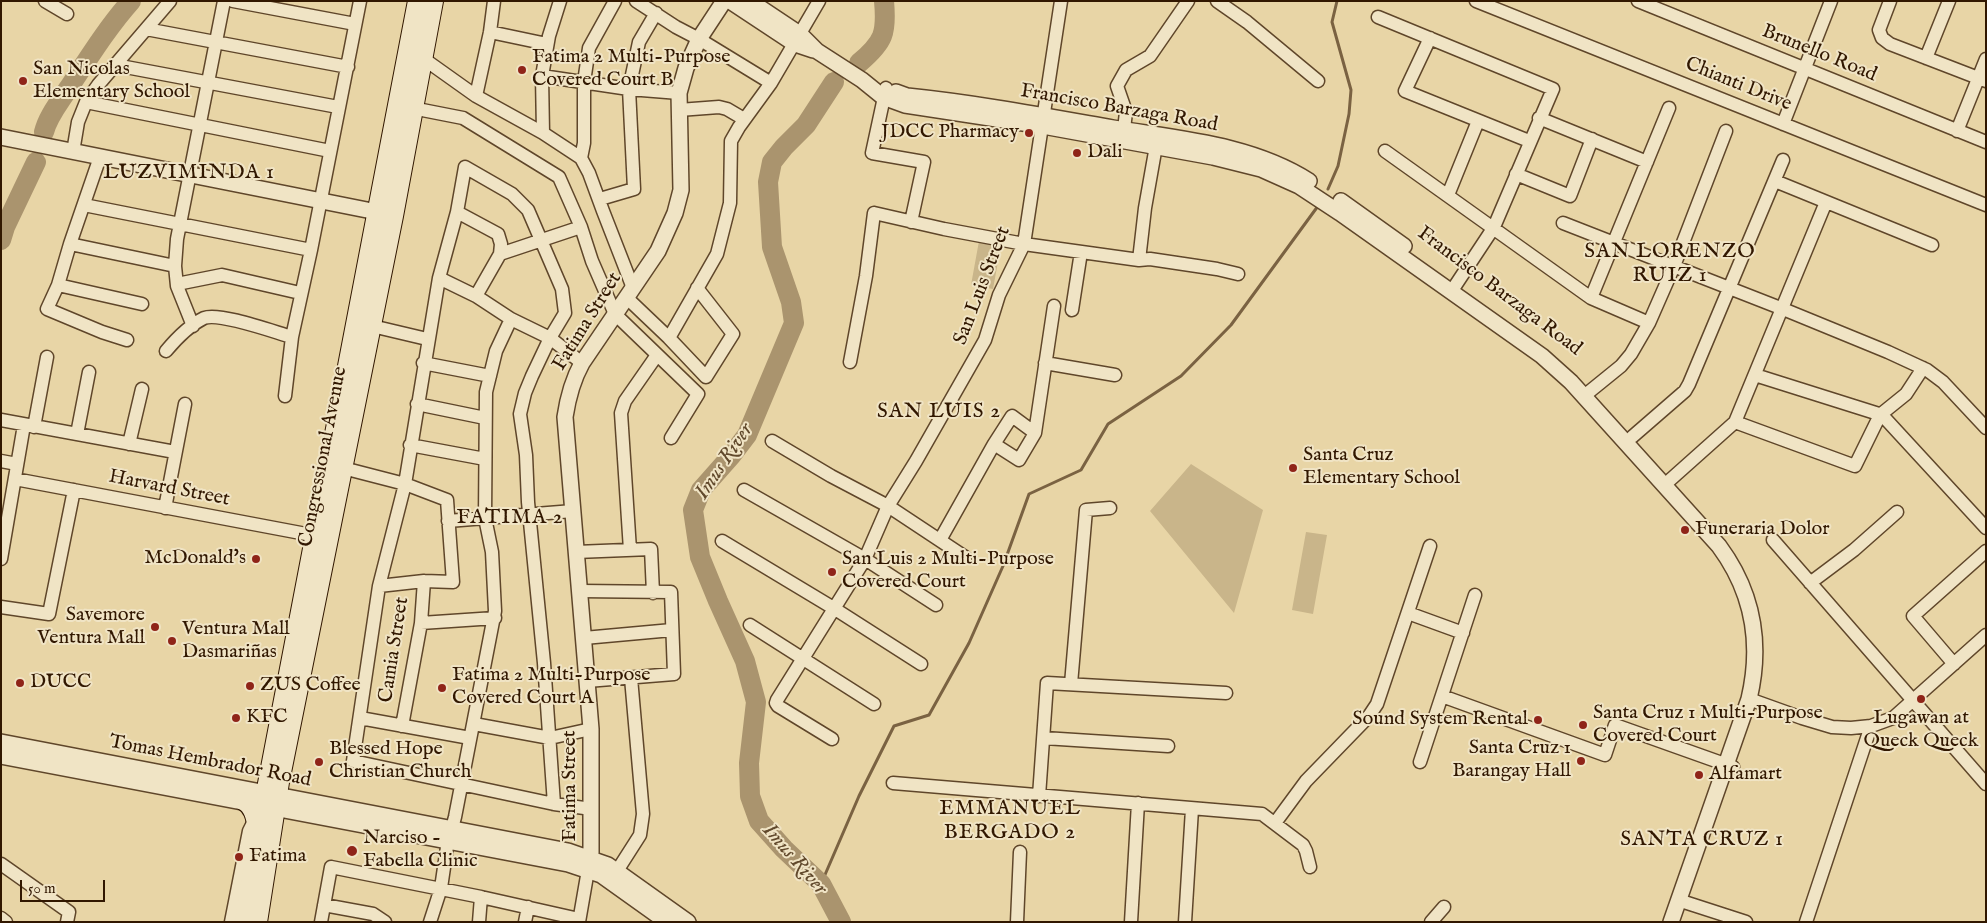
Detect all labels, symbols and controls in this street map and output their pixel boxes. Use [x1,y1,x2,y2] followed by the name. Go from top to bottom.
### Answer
[1758,20,1880,88] street label: Brunello Road
[532,46,731,93] place label: Fatima 2 Multi-Purpose Covered Court B
[1681,53,1795,117] street label: Chianti Drive
[33,58,190,105] place label: San Nicolas Elementary School
[516,64,528,76] marker: Fatima 2 Multi-Purpose Covered Court B
[17,75,29,87] marker: San Nicolas Elementary School
[1018,80,1220,138] street label: Francisco Barzaga Road
[881,121,1019,145] place label: JDCC Pharmacy
[1023,127,1035,139] marker: JDCC Pharmacy
[1087,141,1123,165] place label: Dali
[1071,147,1083,159] marker: Dali
[102,161,276,187] district label: LUZVIMINDA 1
[1412,222,1586,362] street label: Francisco Barzaga Road
[949,223,1017,349] street label: San Luis Street
[1583,240,1757,290] district label: SAN LORENZO RUIZ 1
[548,268,628,376] street label: Fatima Street
[295,365,353,549] street label: Congressional Avenue
[876,400,1002,426] district label: SAN LUIS 2
[690,419,760,505] water label: Imus River
[1303,444,1460,491] place label: Santa Cruz Elementary School
[1287,462,1299,474] marker: Santa Cruz Elementary School
[106,466,232,512] street label: Harvard Street
[455,506,565,532] district label: FATIMA 2
[1695,518,1830,542] place label: Funeraria Dolor
[1679,524,1691,536] marker: Funeraria Dolor
[144,547,246,571] place label: McDonald's
[842,548,1054,595] place label: San Luis 2 Multi-Purpose Covered Court
[250,553,262,565] marker: McDonald's
[826,566,838,578] marker: San Luis 2 Multi-Purpose Covered Court
[375,596,415,704] street label: Camia Street
[37,604,145,651] place label: Savemore Ventura Mall
[182,618,290,665] place label: Ventura Mall Dasmariñas
[149,621,161,633] marker: Savemore Ventura Mall
[166,635,178,647] marker: Ventura Mall Dasmariñas
[452,664,651,711] place label: Fatima 2 Multi-Purpose Covered Court A
[30,671,91,695] place label: DUCC
[260,674,361,698] place label: ZUS Coffee
[14,677,26,689] marker: DUCC
[244,680,256,692] marker: ZUS Coffee
[436,682,448,694] marker: Fatima 2 Multi-Purpose Covered Court A
[1915,693,1927,705] marker: Lugawan at Queck Queck
[1593,702,1823,749] place label: Santa Cruz 1 Multi-Purpose Covered Court
[246,706,287,730] place label: KFC
[1864,707,1978,754] place label: Lugawan at Queck Queck
[1352,708,1528,732] place label: Sound System Rental
[230,712,242,724] marker: KFC
[1532,714,1544,726] marker: Sound System Rental
[1577,719,1589,731] marker: Santa Cruz 1 Multi-Purpose Covered Court
[559,730,583,842] street label: Fatima Street
[107,731,313,793] street label: Tomas Hembrador Road
[1452,737,1571,784] place label: Santa Cruz 1 Barangay Hall
[329,738,471,785] place label: Blessed Hope Christian Church
[1575,755,1587,767] marker: Santa Cruz 1 Barangay Hall
[313,756,325,768] marker: Blessed Hope Christian Church
[1709,763,1782,787] place label: Alfamart
[1693,769,1705,781] marker: Alfamart
[938,797,1082,847] district label: EMMANUEL BERGADO 2
[756,819,832,901] water label: Imus River
[363,827,478,874] place label: Narciso - Fabella Clinic
[1619,828,1785,854] district label: SANTA CRUZ 1
[345,844,359,858] marker: Narciso - Fabella Clinic
[249,845,306,869] place label: Fatima
[233,851,245,863] marker: Fatima
[22,870,108,902] scale bar
[28,879,56,898] text: 50 m

